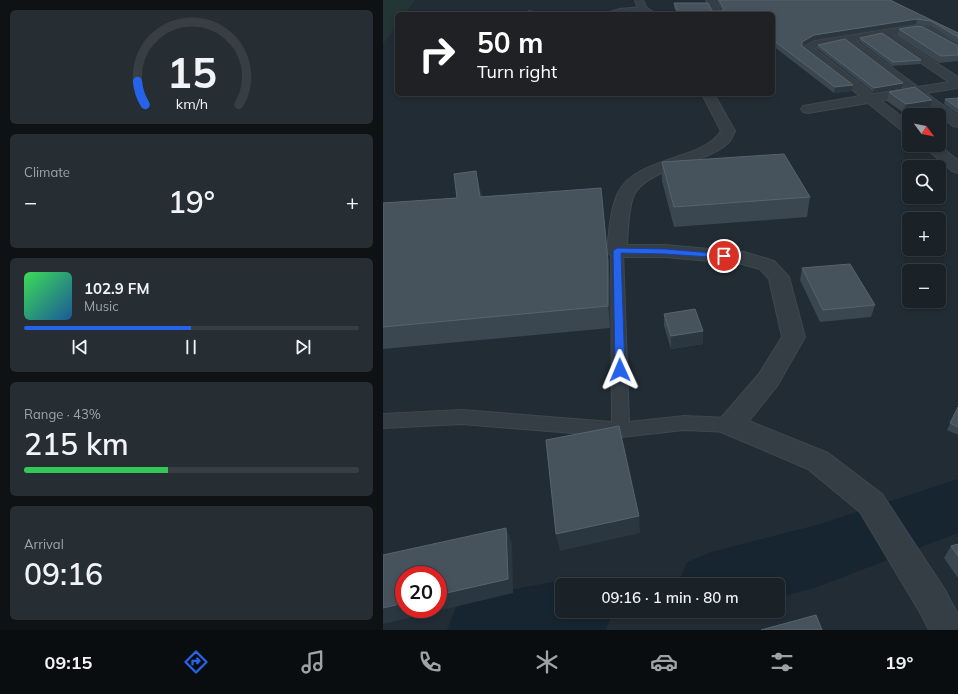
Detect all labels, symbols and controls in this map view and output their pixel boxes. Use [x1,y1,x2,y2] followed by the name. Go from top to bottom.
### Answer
[477,25,543,60] text: 50 m
[411,28,463,80] icon: right
[167,46,216,98] text: 15
[477,60,557,83] text: Turn right
[175,95,208,113] text: km/h
[902,108,946,152] north arrow
[902,108,946,308] map controls
[902,160,946,204] button: search
[24,164,70,180] text: Climate
[168,183,215,221] text: 19°
[24,188,37,216] text: −
[346,188,359,216] text: +
[902,212,946,256] button: +
[707,239,741,273] pin
[713,245,735,267] icon: arrive
[902,264,946,308] button: −
[84,279,149,298] text: 102.9 FM
[84,298,119,314] text: Music
[69,336,91,358] icon: previous
[180,336,202,358] icon: pause
[292,336,314,358] icon: next
[599,349,641,391] position arrow
[24,406,101,422] text: Range · 43%
[24,425,129,463] text: 215 km
[24,536,64,552] text: Arrival
[24,555,103,593] text: 09:16
[395,566,447,618] speed limit sign: 20
[601,588,739,607] text: 09:16 · 1 min · 80 m
[182,648,210,676] icon: directions
[299,648,327,676] icon: music
[416,648,444,676] icon: phone
[533,648,561,676] icon: climate
[650,648,678,676] icon: car
[768,648,796,676] icon: filters
[45,651,92,674] text: 09:15
[885,651,913,674] text: 19°

